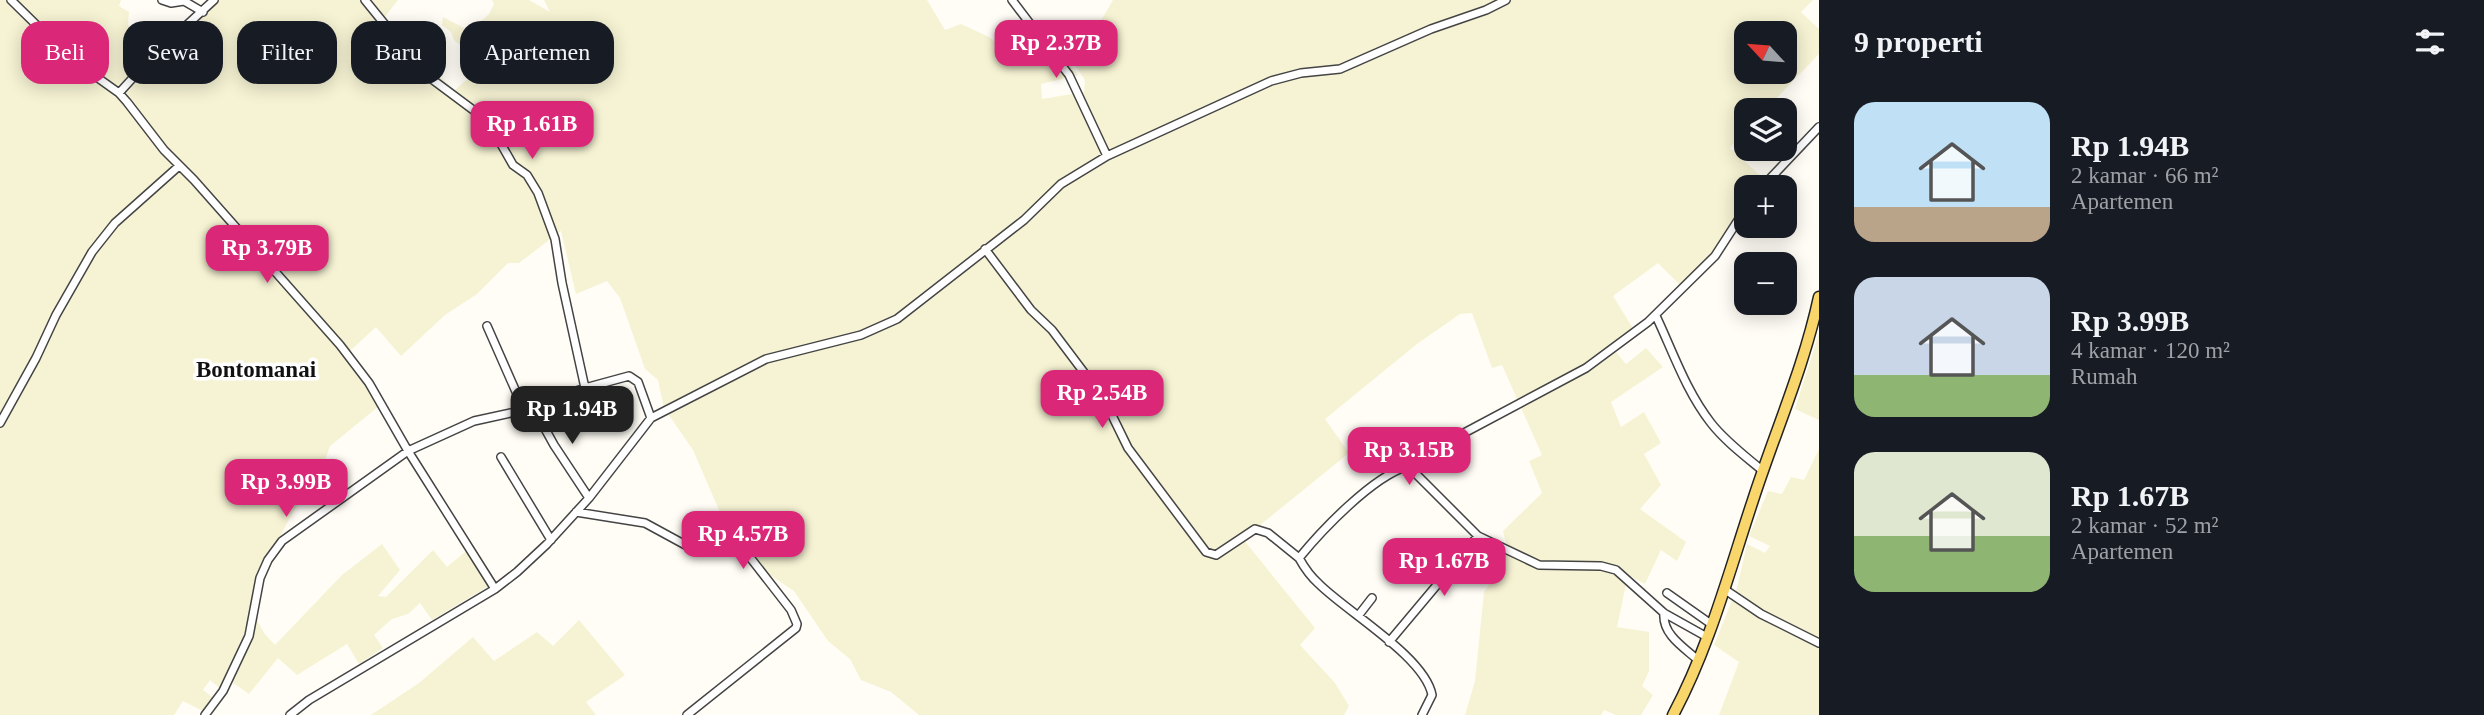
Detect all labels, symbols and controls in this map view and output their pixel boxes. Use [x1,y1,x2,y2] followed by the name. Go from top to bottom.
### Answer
[984,20,1128,80] pin: Rp 2.37B
[21,21,109,84] chip: Beli
[123,21,223,84] chip: Sewa
[237,21,337,84] chip: Filter
[351,21,446,84] chip: Baru
[460,21,614,84] chip: Apartemen
[1734,21,1797,84] north arrow
[1734,21,1797,315] map controls
[2411,23,2449,61] icon: filters
[1854,25,1983,58] text: 9 properti
[1011,30,1101,55] text: Rp 2.37B
[1734,98,1797,161] button: layers
[460,102,604,161] pin: Rp 1.61B
[487,111,577,136] text: Rp 1.61B
[2071,129,2189,162] text: Rp 1.94B
[1910,130,1994,214] icon: home
[2071,163,2218,188] text: 2 kamar · 66 m²
[1734,175,1797,238] button: +
[2071,189,2173,214] text: Apartemen
[195,226,339,285] pin: Rp 3.79B
[222,235,312,260] text: Rp 3.79B
[1734,252,1797,315] button: −
[2071,304,2189,337] text: Rp 3.99B
[1910,305,1994,389] icon: home
[2071,338,2230,363] text: 4 kamar · 120 m²
[196,357,317,382] district label: Bontomanai
[2071,364,2137,389] text: Rumah
[1030,370,1174,430] pin: Rp 2.54B
[1057,380,1147,405] text: Rp 2.54B
[500,386,644,446] pin: Rp 1.94B
[527,396,617,421] text: Rp 1.94B
[1337,428,1481,487] pin: Rp 3.15B
[1364,437,1454,462] text: Rp 3.15B
[214,460,358,519] pin: Rp 3.99B
[241,469,331,494] text: Rp 3.99B
[2071,479,2189,512] text: Rp 1.67B
[1910,480,1994,564] icon: home
[671,512,815,571] pin: Rp 4.57B
[2071,513,2218,538] text: 2 kamar · 52 m²
[698,521,788,546] text: Rp 4.57B
[1372,538,1516,598] pin: Rp 1.67B
[2071,539,2173,564] text: Apartemen
[1399,548,1489,573] text: Rp 1.67B

